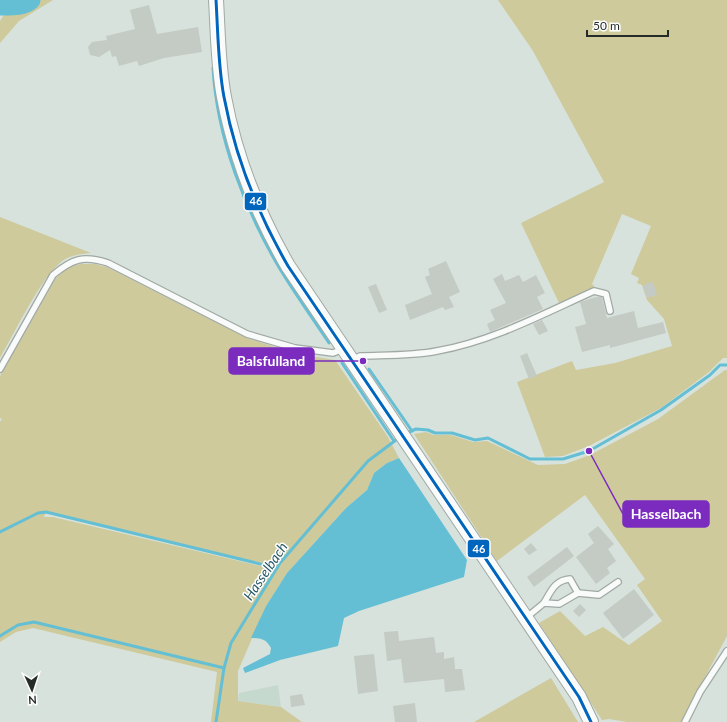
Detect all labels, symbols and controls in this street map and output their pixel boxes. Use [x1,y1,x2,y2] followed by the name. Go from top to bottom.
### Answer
[587,12,668,38] scale bar
[593,18,620,33] text: 50 m
[244,192,267,211] line badge: 46
[250,194,263,207] text: 46
[229,348,314,374] callout: Balsfulland
[237,352,305,369] text: Balsfulland
[623,501,709,527] callout: Hasselbach
[631,505,701,522] text: Hasselbach
[239,539,291,603] water label: Hasselbach
[467,539,490,558] line badge: 46
[473,542,486,555] text: 46
[12,670,52,710] north arrow
[28,694,37,707] text: N

